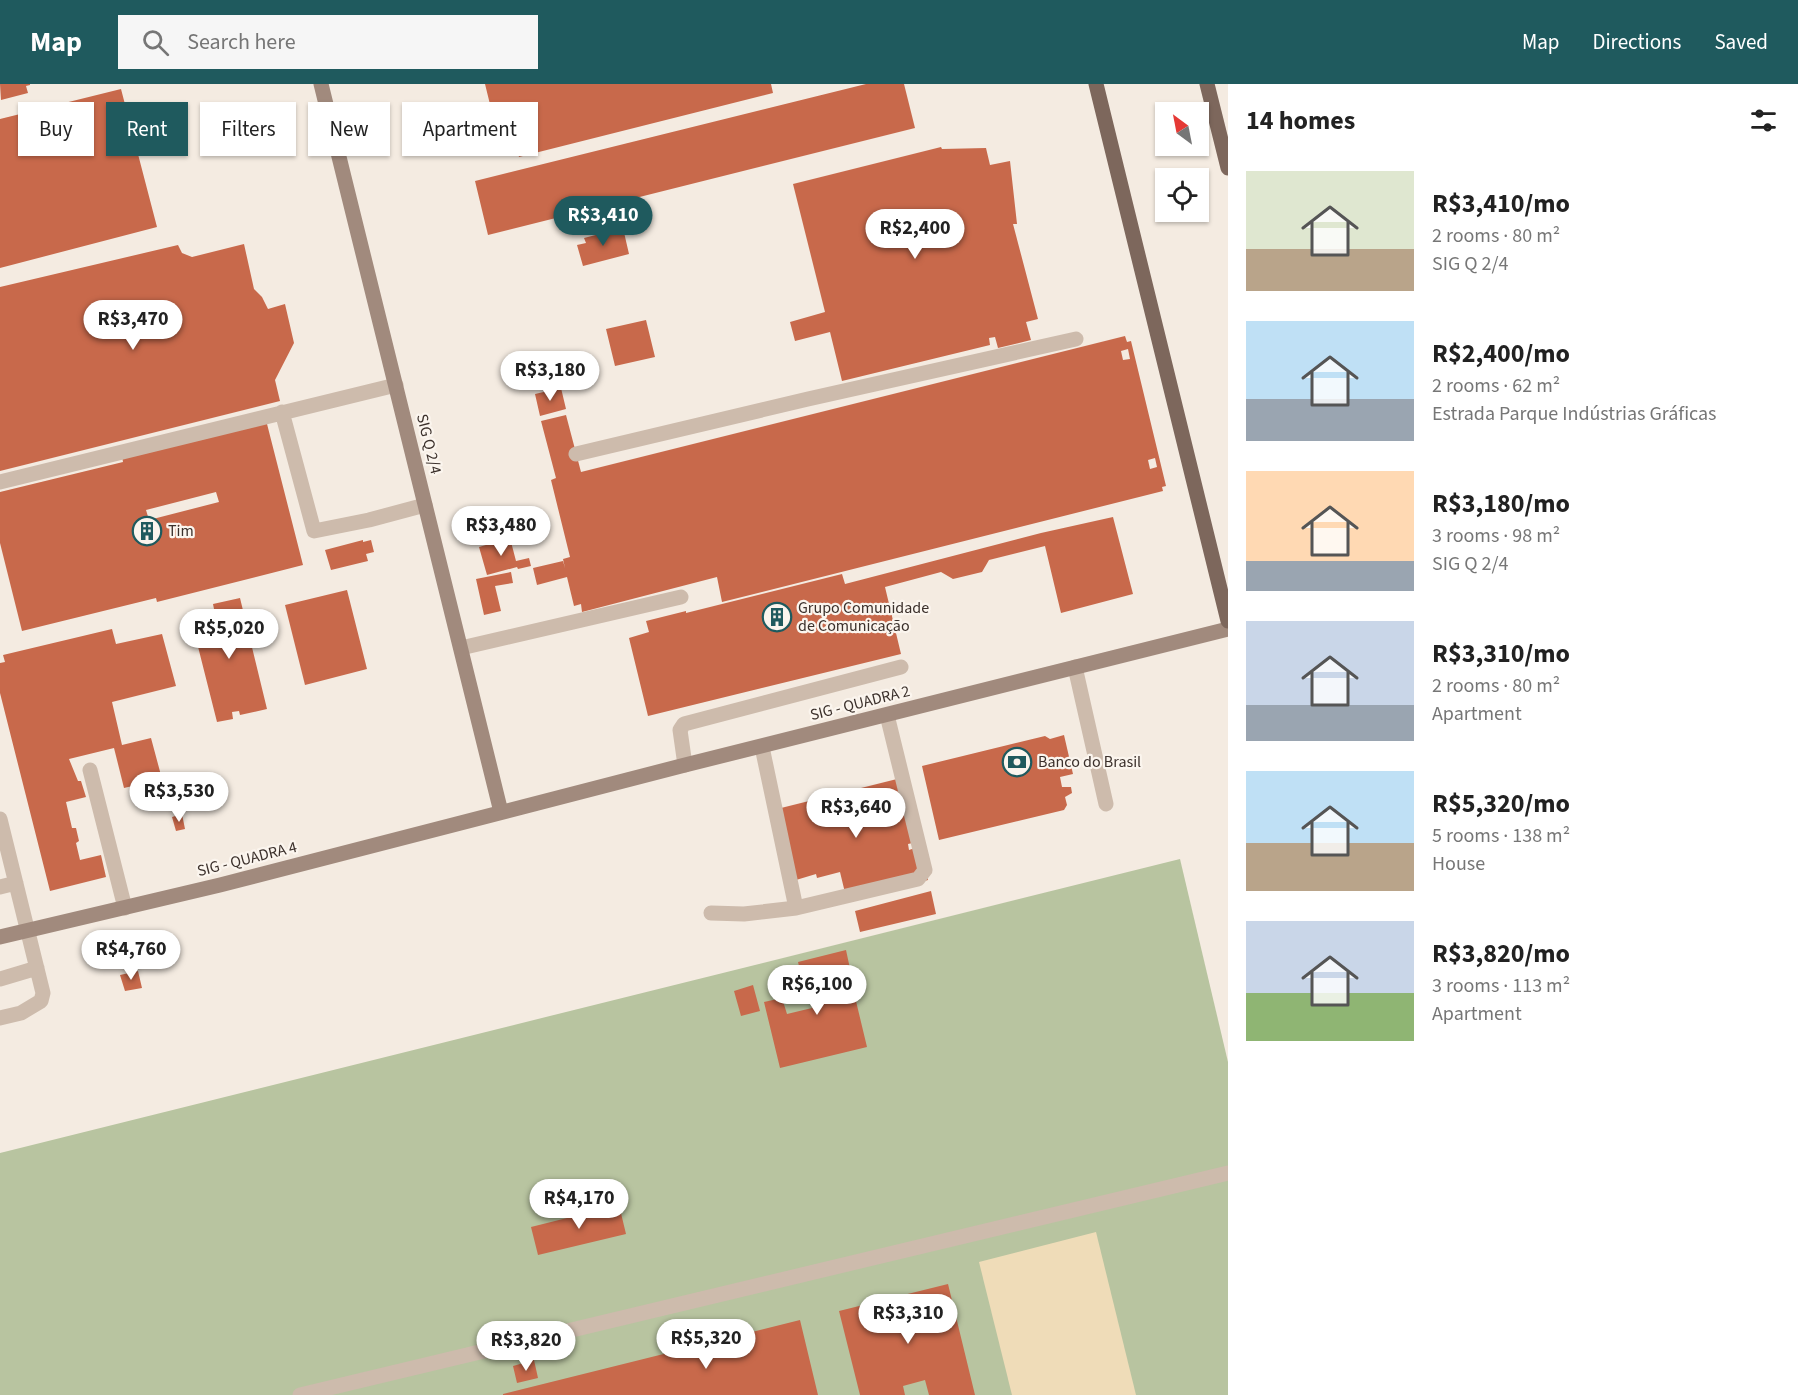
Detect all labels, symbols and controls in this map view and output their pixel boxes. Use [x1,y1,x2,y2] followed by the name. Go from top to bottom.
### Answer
[118,15,538,69] search box
[30,22,82,62] text: Map
[139,26,172,59] icon: search
[187,26,296,58] text: Search here
[1522,27,1560,57] text: Map
[1593,27,1681,57] text: Directions
[1714,27,1768,57] text: Saved
[18,102,94,156] chip: Buy
[106,102,188,156] chip: Rent
[200,102,296,156] chip: Filters
[308,102,390,156] chip: New
[402,102,538,156] chip: Apartment
[1155,102,1209,156] north arrow
[1155,102,1209,222] map controls
[1246,102,1355,139] text: 14 homes
[1747,104,1780,137] icon: filters
[1155,168,1209,222] button: locate
[1432,185,1570,222] text: R$3,410/mo
[1294,195,1366,267] icon: home
[548,196,658,247] pin: R$3,410
[567,201,639,229] text: R$3,410
[860,209,970,260] pin: R$2,400
[879,214,951,242] text: R$2,400
[1432,222,1560,250] text: 2 rooms · 80 m²
[1432,250,1508,278] text: SIG Q 2/4
[78,300,188,351] pin: R$3,470
[97,305,169,333] text: R$3,470
[1432,335,1570,372] text: R$2,400/mo
[1294,345,1366,417] icon: home
[495,351,605,402] pin: R$3,180
[514,356,586,384] text: R$3,180
[1432,372,1560,400] text: 2 rooms · 62 m²
[1432,400,1716,428] text: Estrada Parque Indústrias Gráficas
[411,412,447,476] street label: SIG Q 2/4
[1432,485,1570,522] text: R$3,180/mo
[1294,495,1366,567] icon: home
[446,506,556,557] pin: R$3,480
[465,511,537,539] text: R$3,480
[131,515,163,547] building icon: Tim
[168,520,194,542] place label: Tim
[1432,522,1560,550] text: 3 rooms · 98 m²
[1432,550,1508,578] text: SIG Q 2/4
[798,597,929,637] place label: Grupo Comunidade de Comunicação
[761,601,793,633] building icon: Grupo Comunidade de Comunicação
[174,609,284,660] pin: R$5,020
[193,614,265,642] text: R$5,020
[1432,635,1570,672] text: R$3,310/mo
[1294,645,1366,717] icon: home
[1432,672,1560,700] text: 2 rooms · 80 m²
[808,680,912,726] street label: SIG - QUADRA 2
[1432,700,1522,728] text: Apartment
[1001,746,1033,778] bank icon: Banco do Brasil
[1038,751,1141,773] place label: Banco do Brasil
[124,772,234,823] pin: R$3,530
[143,777,215,805] text: R$3,530
[1432,785,1570,822] text: R$5,320/mo
[801,788,911,839] pin: R$3,640
[820,793,892,821] text: R$3,640
[1294,795,1366,867] icon: home
[1432,822,1570,850] text: 5 rooms · 138 m²
[195,836,299,882] street label: SIG - QUADRA 4
[1432,850,1485,878] text: House
[76,930,186,981] pin: R$4,760
[95,935,167,963] text: R$4,760
[1432,935,1570,972] text: R$3,820/mo
[1294,945,1366,1017] icon: home
[762,965,872,1016] pin: R$6,100
[781,970,853,998] text: R$6,100
[1432,972,1570,1000] text: 3 rooms · 113 m²
[1432,1000,1522,1028] text: Apartment
[524,1179,634,1230] pin: R$4,170
[543,1184,615,1212] text: R$4,170
[853,1294,963,1345] pin: R$3,310
[872,1299,944,1327] text: R$3,310
[651,1319,761,1370] pin: R$5,320
[471,1321,581,1372] pin: R$3,820
[670,1324,742,1352] text: R$5,320
[490,1326,562,1354] text: R$3,820

